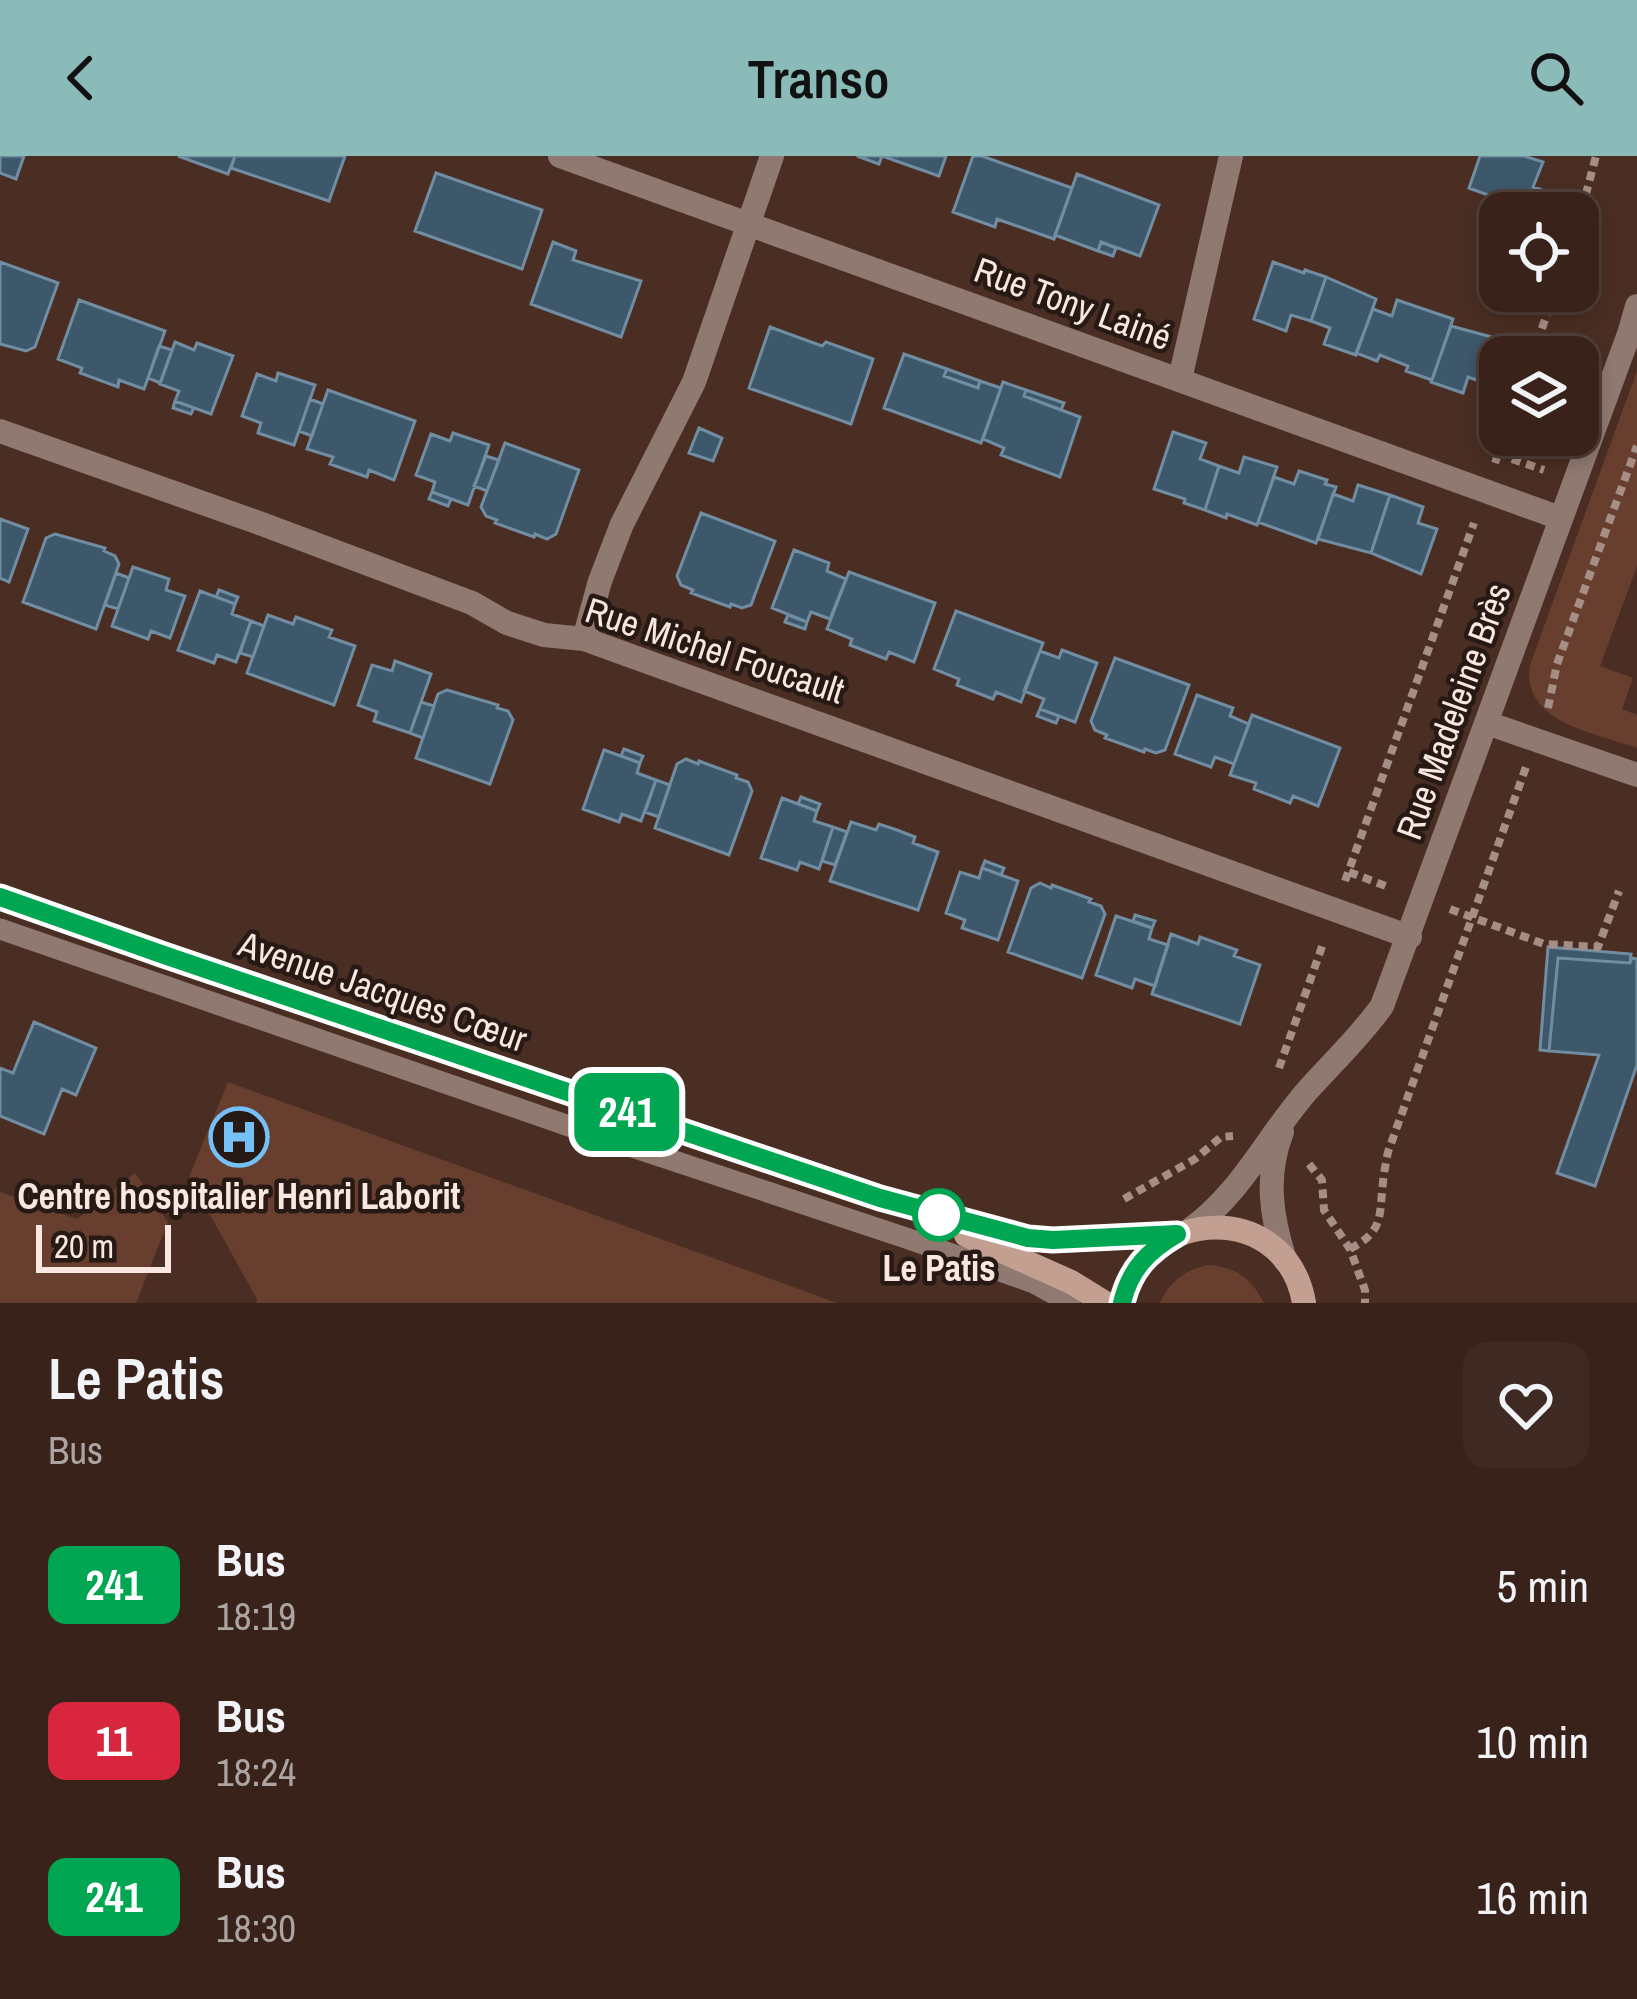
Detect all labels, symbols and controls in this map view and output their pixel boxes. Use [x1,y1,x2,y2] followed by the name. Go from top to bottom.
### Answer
[747,42,890,115] text: Transo
[48,45,114,111] icon: back
[1523,45,1589,111] icon: search
[1479,192,1599,456] map controls
[1479,192,1599,312] button: locate
[968,245,1178,361] street label: Rue Tony Lainé
[1479,336,1599,456] button: layers
[1384,576,1522,846] street label: Rue Madeleine Brès
[580,586,850,714] street label: Rue Michel Foucault
[232,919,533,1063] street label: Avenue Jacques Cœur
[558,1073,696,1151] line badge: 241
[598,1084,656,1140] text: 241
[208,1106,270,1168] hospital icon: Centre hospitalier Henri Laborit
[18,1172,461,1220] place label: Centre hospitalier Henri Laborit
[914,1190,964,1240] marker: Le Patis
[36,1219,171,1272] scale bar
[54,1224,114,1268] text: 20 m
[882,1244,996,1292] place label: Le Patis
[48,1340,225,1417] text: Le Patis
[1463,1342,1589,1468] button: heart
[48,1424,103,1476] text: Bus
[216,1529,286,1590] text: Bus
[1497,1555,1589,1616] text: 5 min
[85,1557,143,1613] text: 241
[216,1590,296,1642] text: 18:19
[216,1685,286,1746] text: Bus
[1476,1711,1589,1772] text: 10 min
[96,1713,132,1769] text: 11
[216,1746,296,1798] text: 18:24
[216,1841,286,1902] text: Bus
[1476,1867,1589,1928] text: 16 min
[85,1869,143,1925] text: 241
[216,1902,296,1954] text: 18:30

